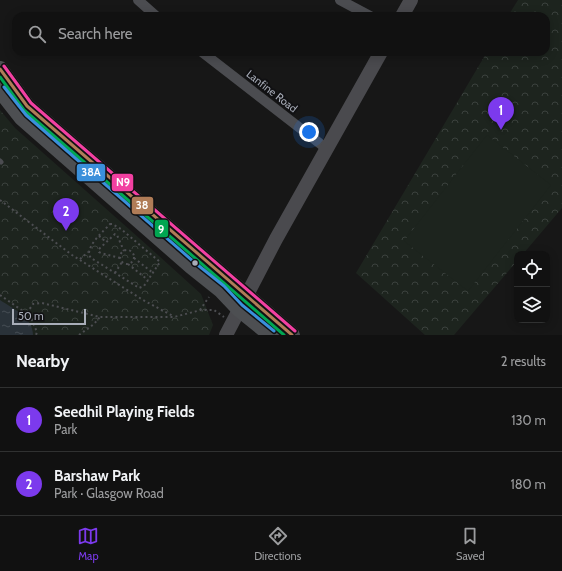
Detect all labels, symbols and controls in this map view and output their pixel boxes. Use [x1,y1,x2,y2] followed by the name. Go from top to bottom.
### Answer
[12,12,550,56] search box
[26,23,48,45] icon: search
[58,25,133,43] text: Search here
[244,67,300,115] street label: Lanfine Road
[488,97,514,130] pin: 1
[299,122,319,142] your location
[76,163,106,182] line badge: 38A
[81,165,101,179] text: 38A
[111,173,134,192] line badge: N9
[116,175,130,189] text: N9
[131,196,154,215] line badge: 38
[53,198,79,231] pin: 2
[136,198,149,212] text: 38
[154,219,169,238] line badge: 9
[158,222,164,236] text: 9
[514,251,550,323] map controls
[514,251,550,287] button: locate
[190,258,200,268] unlabelled marker
[514,287,550,323] button: layers
[12,307,86,326] scale bar
[18,309,44,323] text: 50 m
[16,351,69,371] text: Nearby
[501,353,546,369] text: 2 results
[54,403,195,421] text: Seedhil Playing Fields
[27,412,31,428] text: 1
[511,412,546,428] text: 130 m
[54,421,77,437] text: Park
[54,467,140,485] text: Barshaw Park
[26,476,32,492] text: 2
[510,476,546,492] text: 180 m
[54,485,164,501] text: Park · Glasgow Road
[77,525,99,563] tab: Map
[254,525,301,563] tab: Directions
[456,525,485,563] tab: Saved

